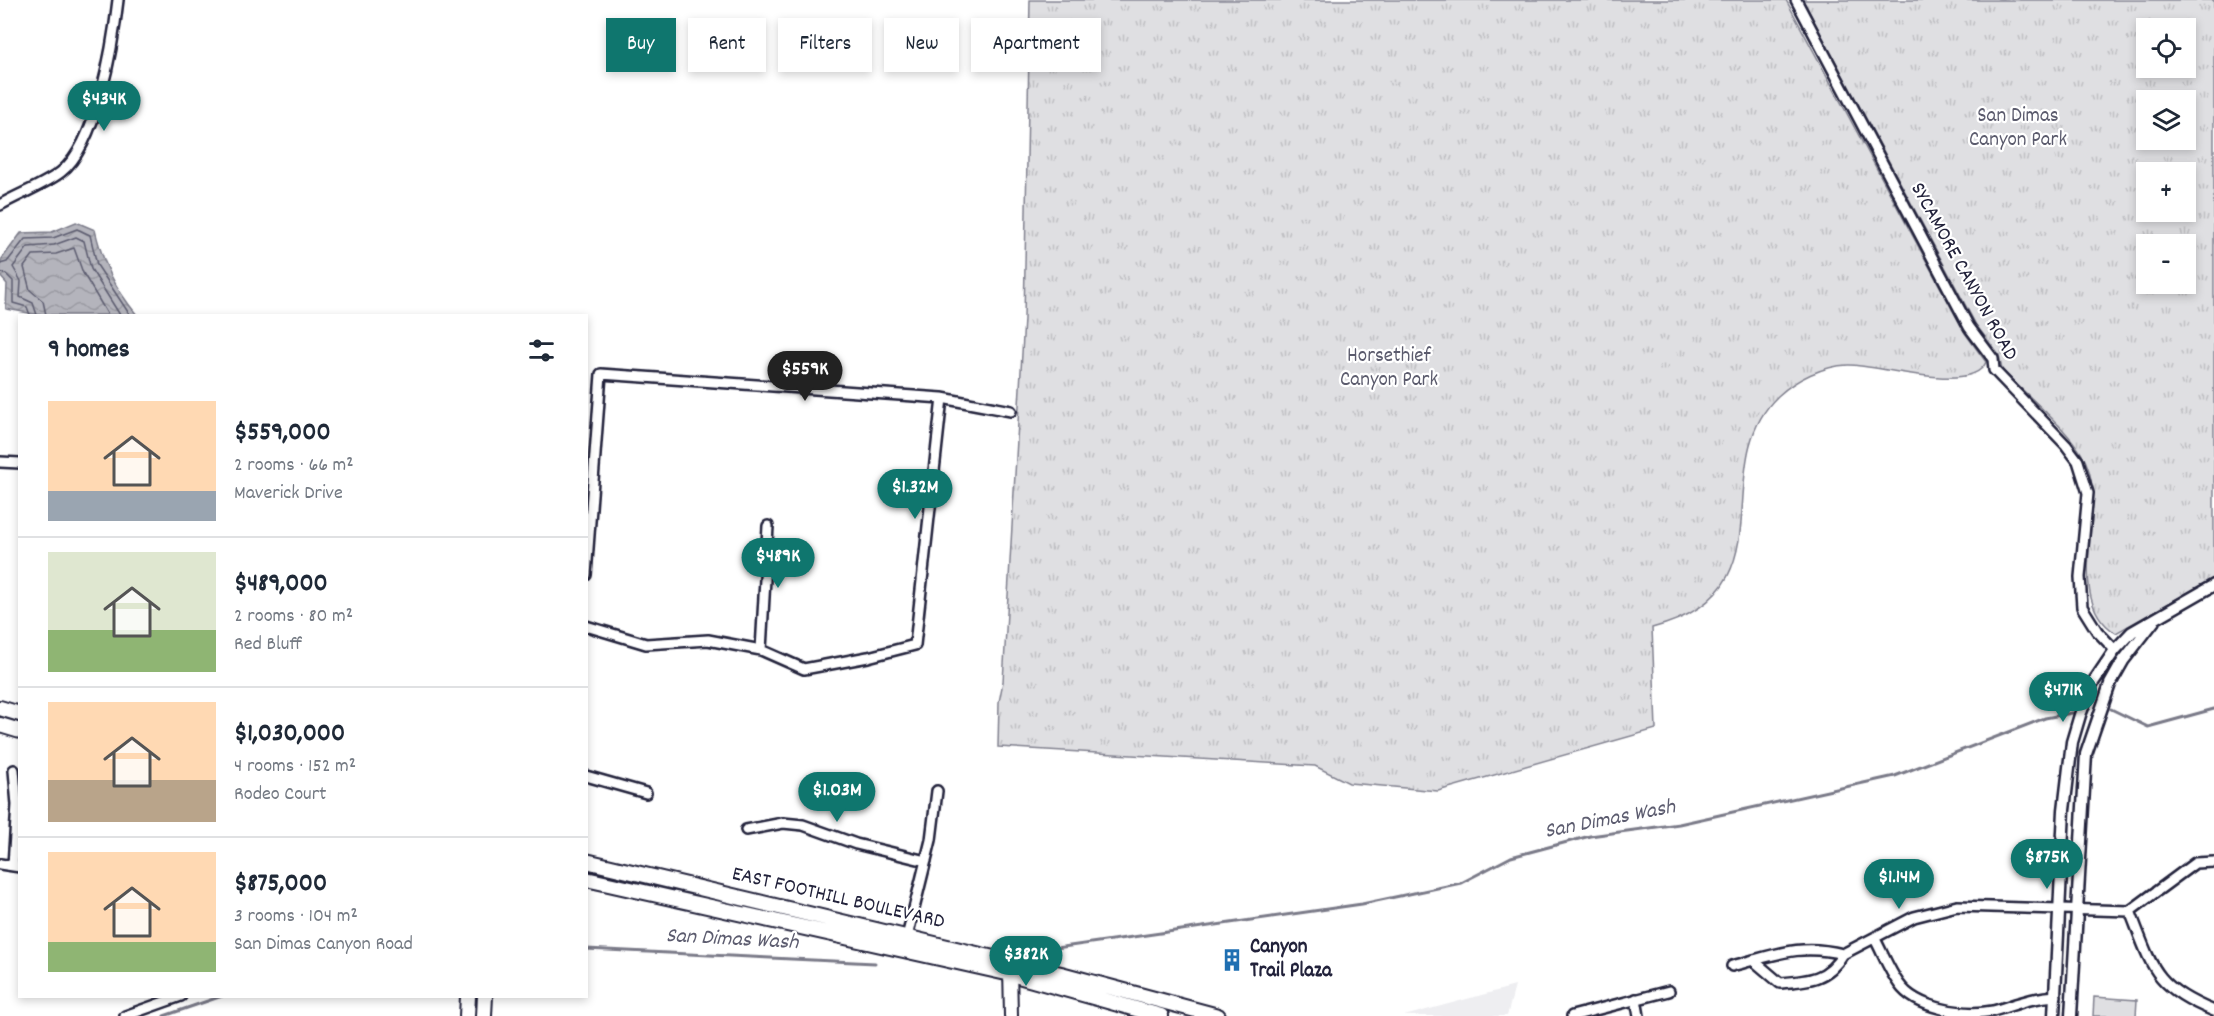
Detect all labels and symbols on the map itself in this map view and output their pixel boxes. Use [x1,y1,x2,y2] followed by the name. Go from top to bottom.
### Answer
[62,81,146,132] pin: $434K
[1969,102,2067,156] park label: San Dimas Canyon Park
[1902,178,2025,367] street label: SYCAMORE CANYON ROAD
[1340,342,1438,396] park label: Horsethief Canyon Park
[763,351,847,402] pin: $559K
[866,469,964,520] pin: $1.32M
[736,538,820,589] pin: $489K
[2021,672,2105,723] pin: $471K
[788,772,886,823] pin: $1.03M
[1542,792,1679,848] water label: San Dimas Wash
[2005,839,2089,890] pin: $875K
[1850,859,1948,910] pin: $1.14M
[729,860,947,938] street label: EAST FOOTHILL BOULEVARD
[665,921,800,959] water label: San Dimas Wash
[1250,933,1333,987] place label: Canyon Trail Plaza
[984,936,1068,987] pin: $382K
[1219,947,1245,973] building icon: Canyon Trail Plaza

